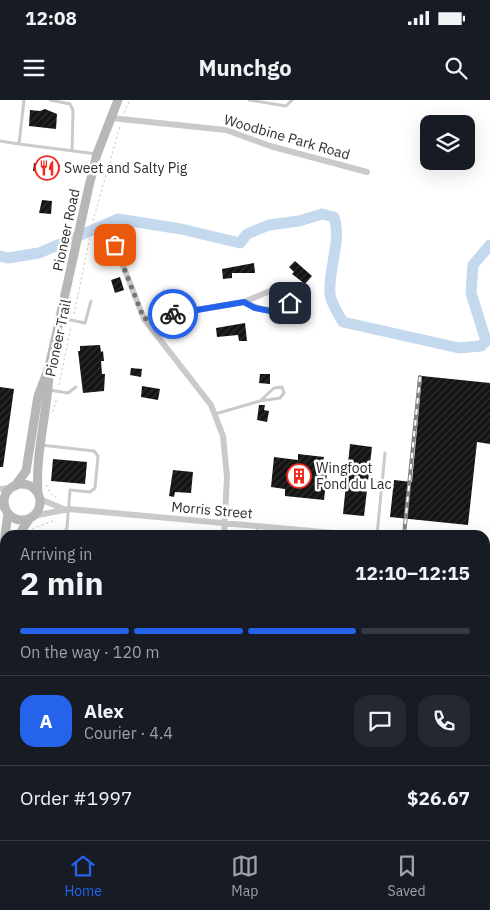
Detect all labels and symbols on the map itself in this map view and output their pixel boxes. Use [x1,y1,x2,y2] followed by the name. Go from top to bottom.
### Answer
[222,110,352,164] street label: Woodbine Park Road
[34,155,60,181] restaurant icon: Sweet and Salty Pig
[64,159,188,177] place label: Sweet and Salty Pig
[48,187,84,273] street label: Pioneer Road
[94,224,136,266] pin
[269,282,311,324] pin
[148,289,198,339] courier
[41,297,75,378] street label: Pioneer Trail
[316,459,392,493] place label: Wingfoot Fond du Lac
[286,463,312,489] building icon: Wingfoot Fond du Lac
[171,497,253,523] street label: Morris Street

